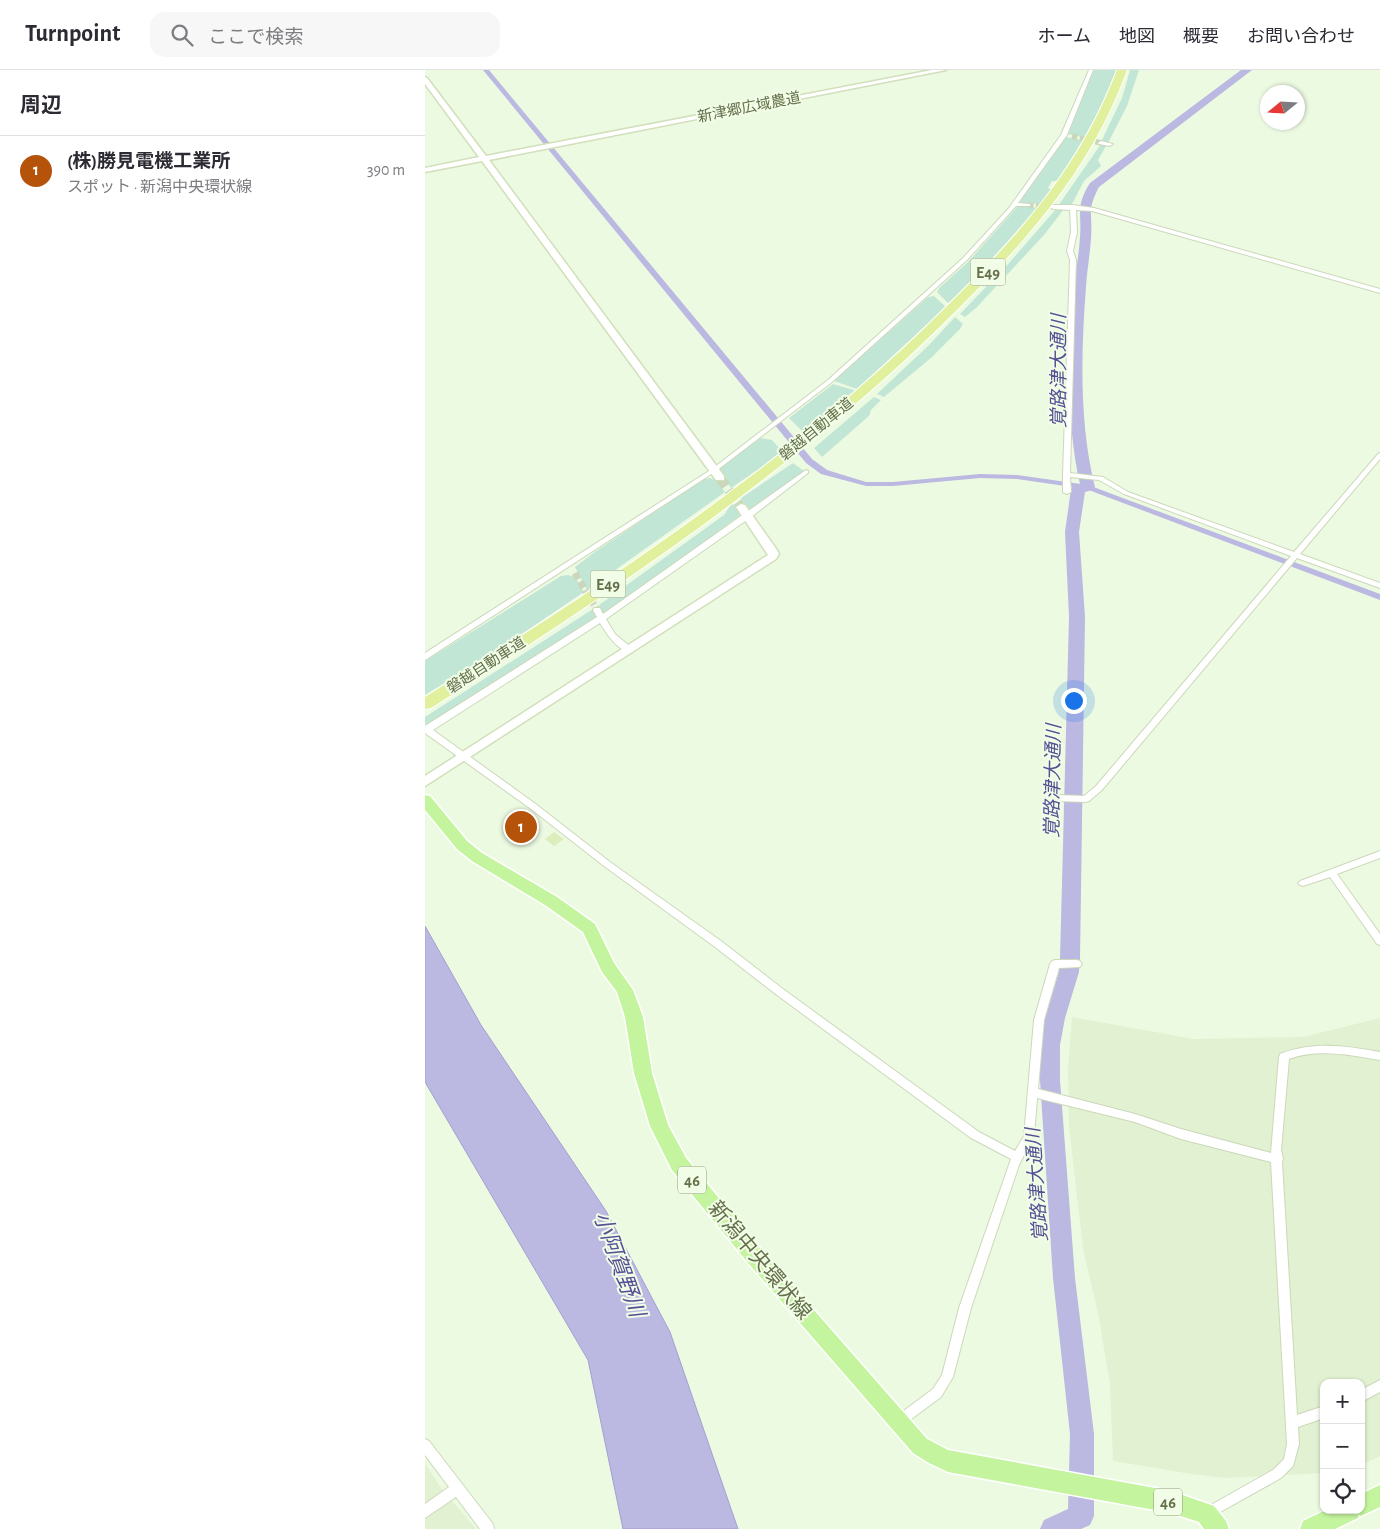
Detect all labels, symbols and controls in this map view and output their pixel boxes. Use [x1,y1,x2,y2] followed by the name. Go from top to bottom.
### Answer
[150,12,500,57] search box
[168,21,196,49] icon: search
[25,22,120,46] text: Turnpoint
[208,28,303,47] text: ここで検索
[1038,28,1091,46] text: ホーム
[1119,28,1155,46] text: 地図
[1183,28,1219,46] text: 概要
[1247,28,1355,46] text: お問い合わせ
[1260,85,1305,130] north arrow
[696,89,802,125] street label: 新津郷広域農道
[20,95,62,116] text: 周辺
[67,152,230,171] text: (株)勝見電機工業所
[33,162,39,178] text: 1
[367,162,405,178] text: 390 m
[67,179,252,195] text: スポット · 新潟中央環状線
[971,258,1005,286] road number: E49
[1049,312,1069,428] water label: 覚路津大通川
[776,394,856,464] street label: 磐越自動車道
[591,570,625,598] road number: E49
[444,634,528,696] street label: 磐越自動車道
[1061,688,1087,714] your location
[1042,722,1064,838] water label: 覚路津大通川
[505,808,537,846] pin: 1
[1023,1125,1051,1242] water label: 覚路津大通川
[678,1166,706,1194] road number: 46
[704,1197,816,1323] street label: 新潟中央環状線
[590,1209,650,1322] water label: 小阿賀野川
[1320,1379,1365,1514] map controls
[1320,1379,1365,1424] button: +
[1320,1424,1365,1469] button: −
[1320,1469,1365,1514] button: locate
[1154,1488,1182,1515] road number: 46

